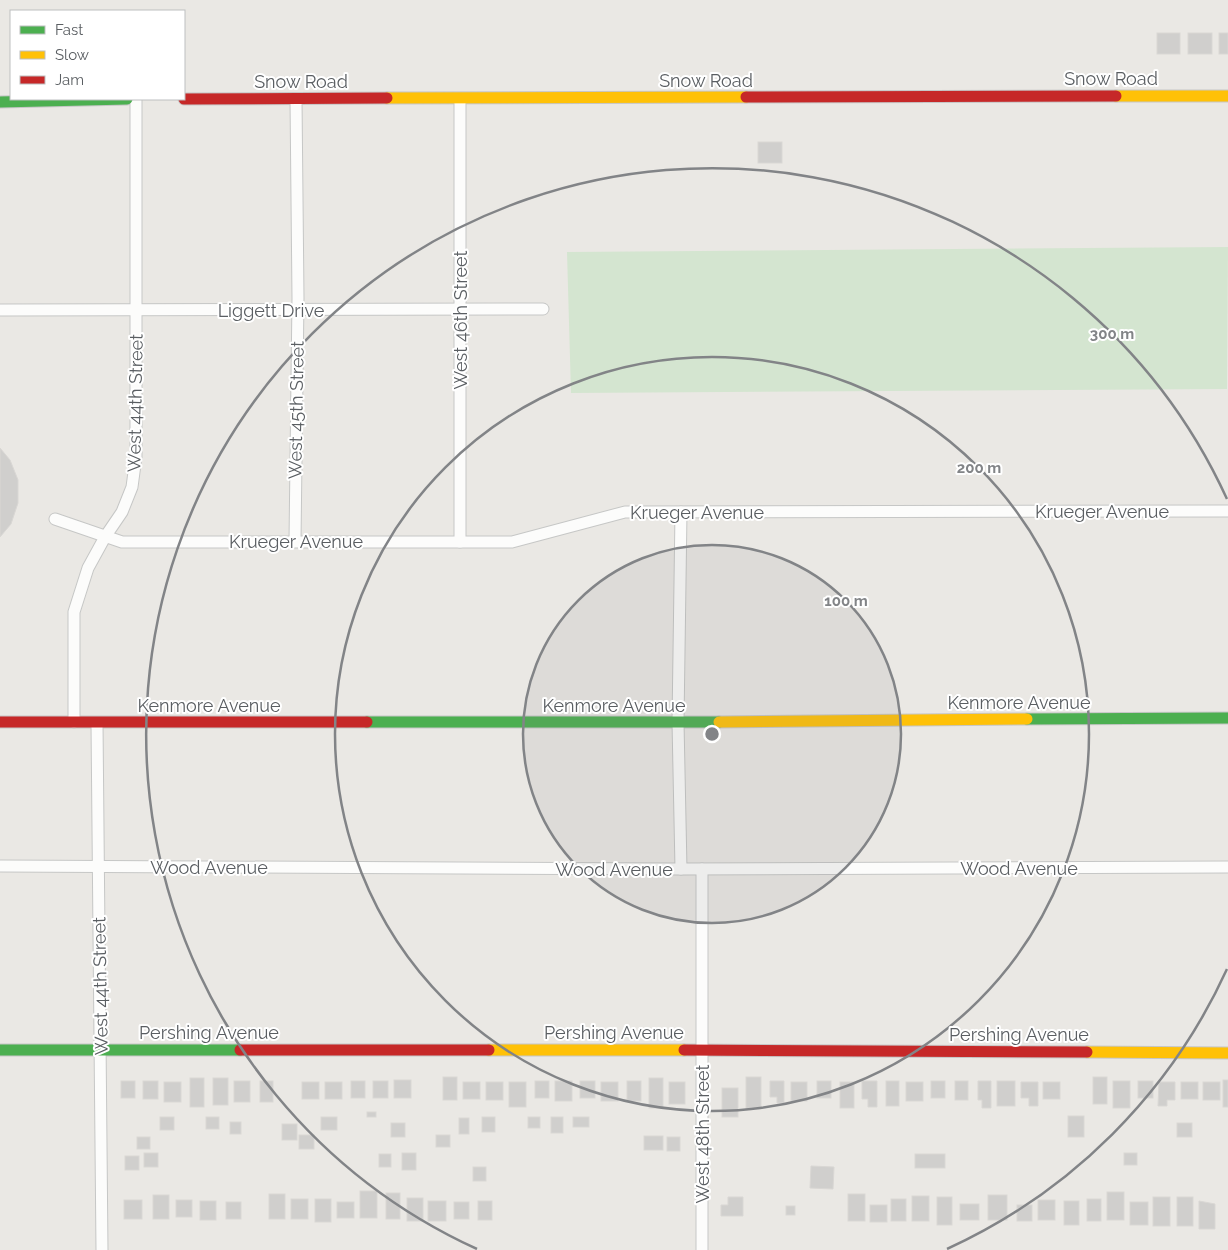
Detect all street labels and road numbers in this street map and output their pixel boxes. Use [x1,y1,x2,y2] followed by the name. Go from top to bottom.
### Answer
[1064,68,1158,89] street label: Snow Road
[659,70,753,91] street label: Snow Road
[254,71,348,92] street label: Snow Road
[450,250,471,390] street label: West 46th Street
[218,300,325,321] street label: Liggett Drive
[123,334,147,472] street label: West 44th Street
[284,341,308,479] street label: West 45th Street
[1035,501,1169,522] street label: Krueger Avenue
[630,502,764,523] street label: Krueger Avenue
[229,531,363,552] street label: Krueger Avenue
[947,692,1091,713] street label: Kenmore Avenue
[137,695,281,716] street label: Kenmore Avenue
[542,695,686,716] street label: Kenmore Avenue
[150,857,268,878] street label: Wood Avenue
[960,858,1078,879] street label: Wood Avenue
[555,859,673,880] street label: Wood Avenue
[88,917,112,1055] street label: West 44th Street
[139,1022,279,1043] street label: Pershing Avenue
[544,1022,684,1043] street label: Pershing Avenue
[949,1024,1089,1045] street label: Pershing Avenue
[692,1064,713,1204] street label: West 48th Street

